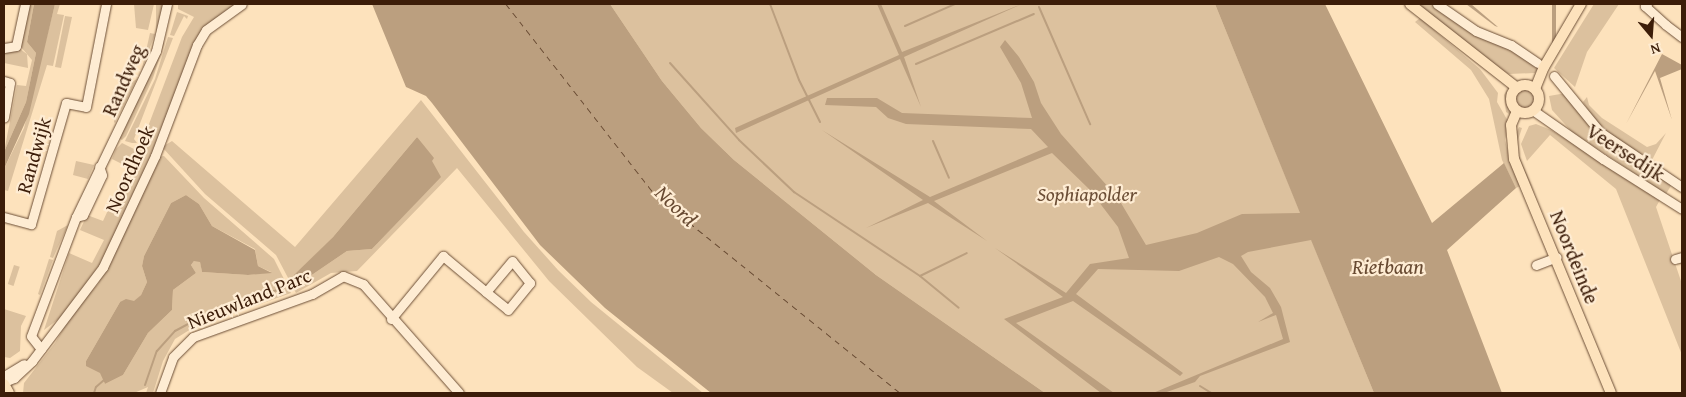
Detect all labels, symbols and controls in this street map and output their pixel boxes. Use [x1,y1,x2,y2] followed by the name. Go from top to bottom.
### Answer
[1626,10,1676,60] north arrow
[1648,38,1663,60] text: N
[97,40,149,120] street label: Randweg
[11,114,55,196] street label: Randwijk
[1583,118,1669,186] street label: Veersedijk
[99,122,159,216] street label: Noordhoek
[650,180,702,232] water label: Noord
[1037,181,1137,205] park label: Sophiapolder
[1545,207,1605,307] street label: Noordeinde
[1352,254,1424,280] water label: Rietbaan
[184,262,314,334] street label: Nieuwland Parc

